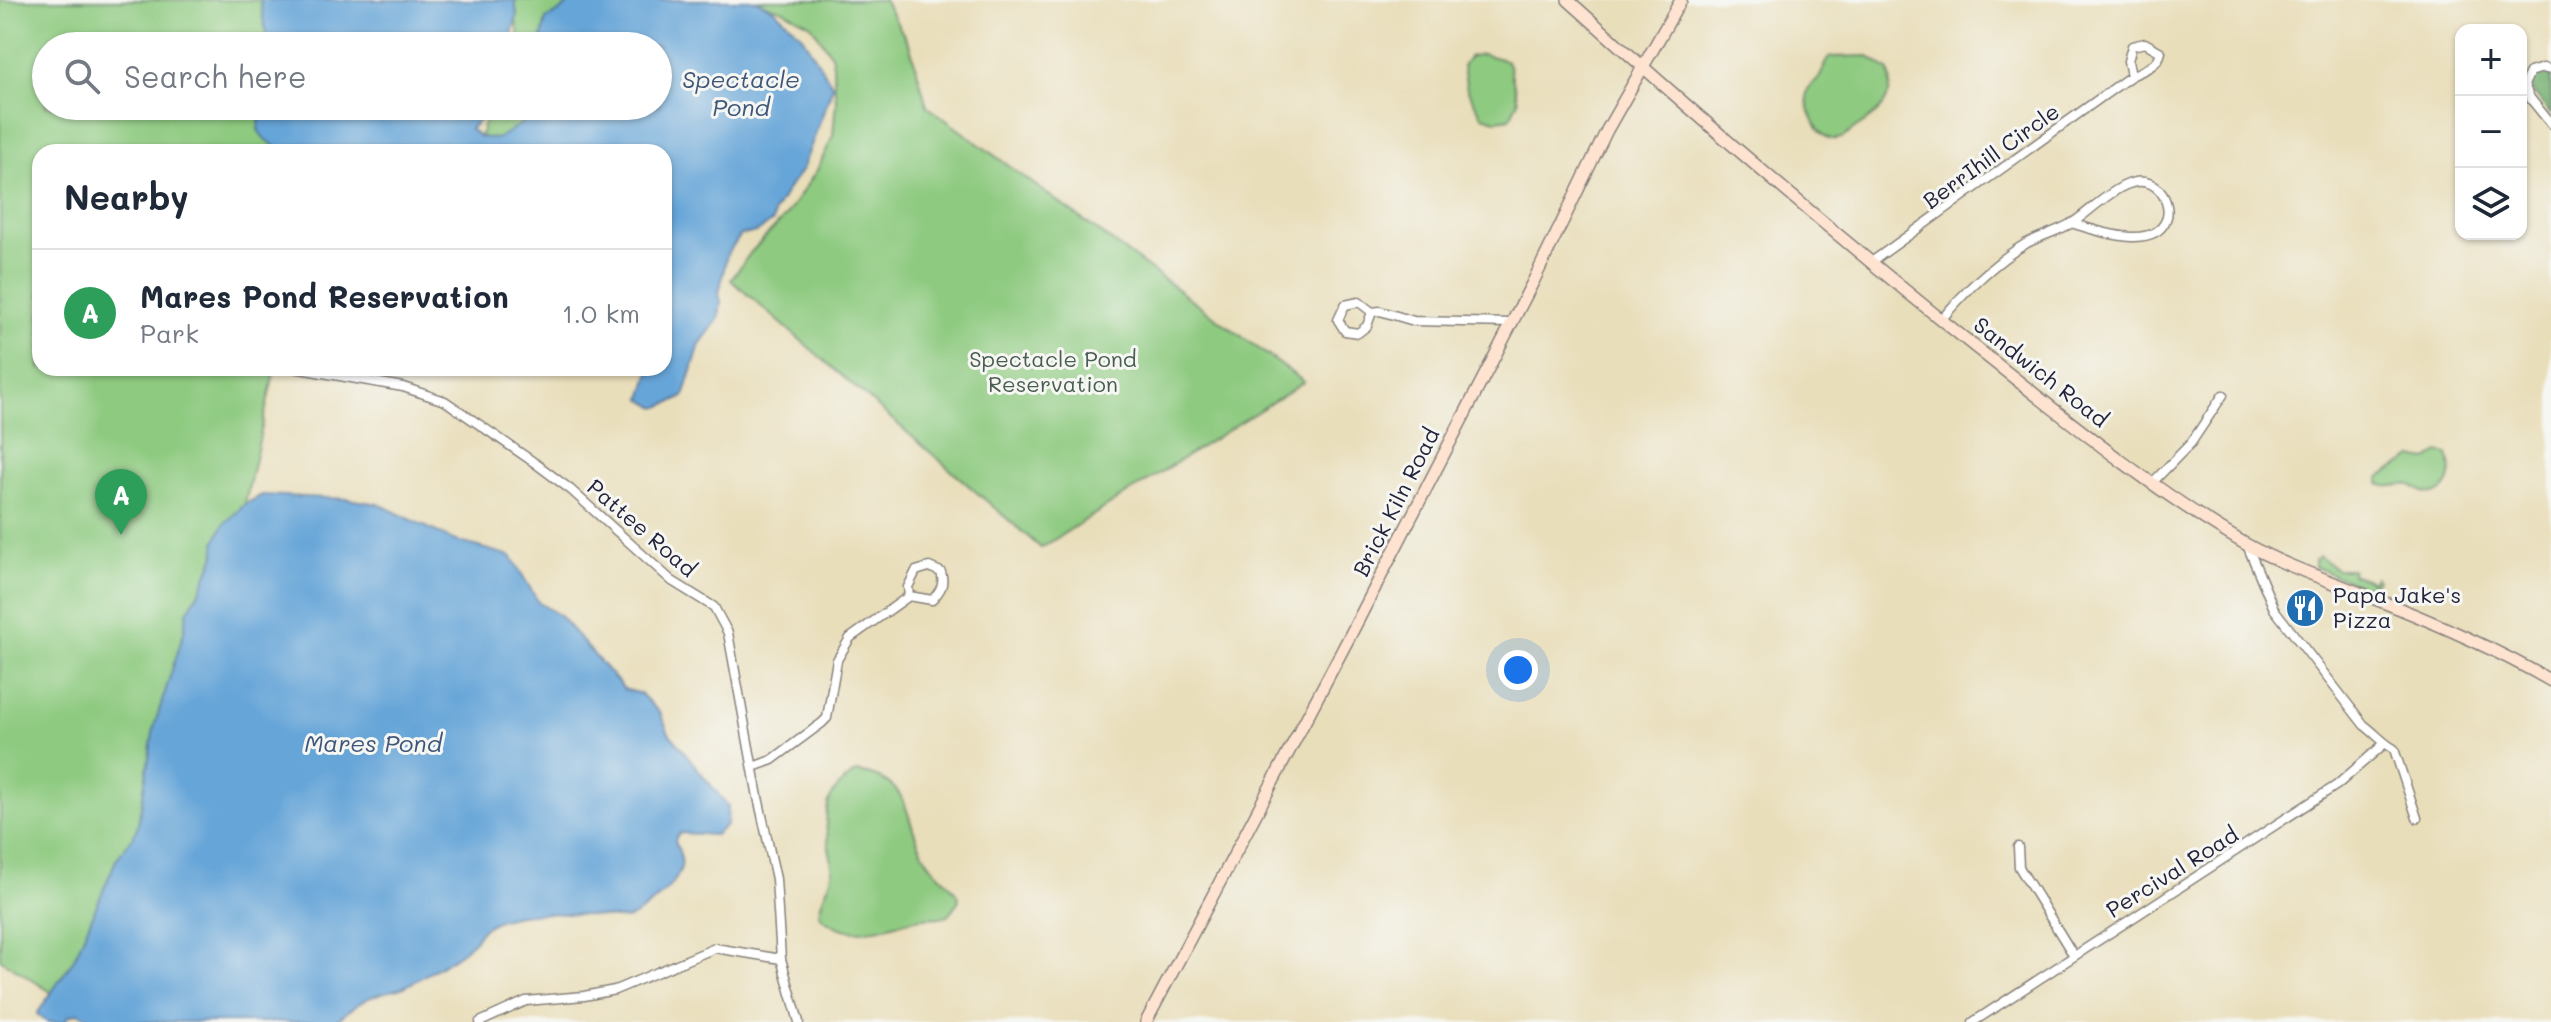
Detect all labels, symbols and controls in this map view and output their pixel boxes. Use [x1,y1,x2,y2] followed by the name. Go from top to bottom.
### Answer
[2455,24,2527,240] map controls
[2455,24,2527,96] button: +
[32,32,672,120] search box
[60,54,104,98] icon: search
[124,56,307,96] text: Search here
[682,63,800,122] water label: Spectacle Pond
[1917,96,2065,215] street label: BerrIhill Circle
[2455,96,2527,168] button: −
[2455,168,2527,240] button: layers
[64,174,189,219] text: Nearby
[140,276,509,316] text: Mares Pond Reservation
[81,296,99,330] text: A
[562,296,640,330] text: 1.0 km
[1968,310,2115,433] street label: Sandwich Road
[140,316,199,350] text: Park
[969,344,1137,398] park label: Spectacle Pond Reservation
[1346,423,1445,581] street label: Brick Kiln Road
[95,469,147,535] pin: A
[582,472,703,583] street label: Pattee Road
[2333,580,2461,634] place label: Papa Jake's Pizza
[2284,587,2326,629] restaurant icon: Papa Jake's Pizza
[1498,650,1538,690] your location
[304,727,444,758] water label: Mares Pond
[2100,819,2243,924] street label: Percival Road

